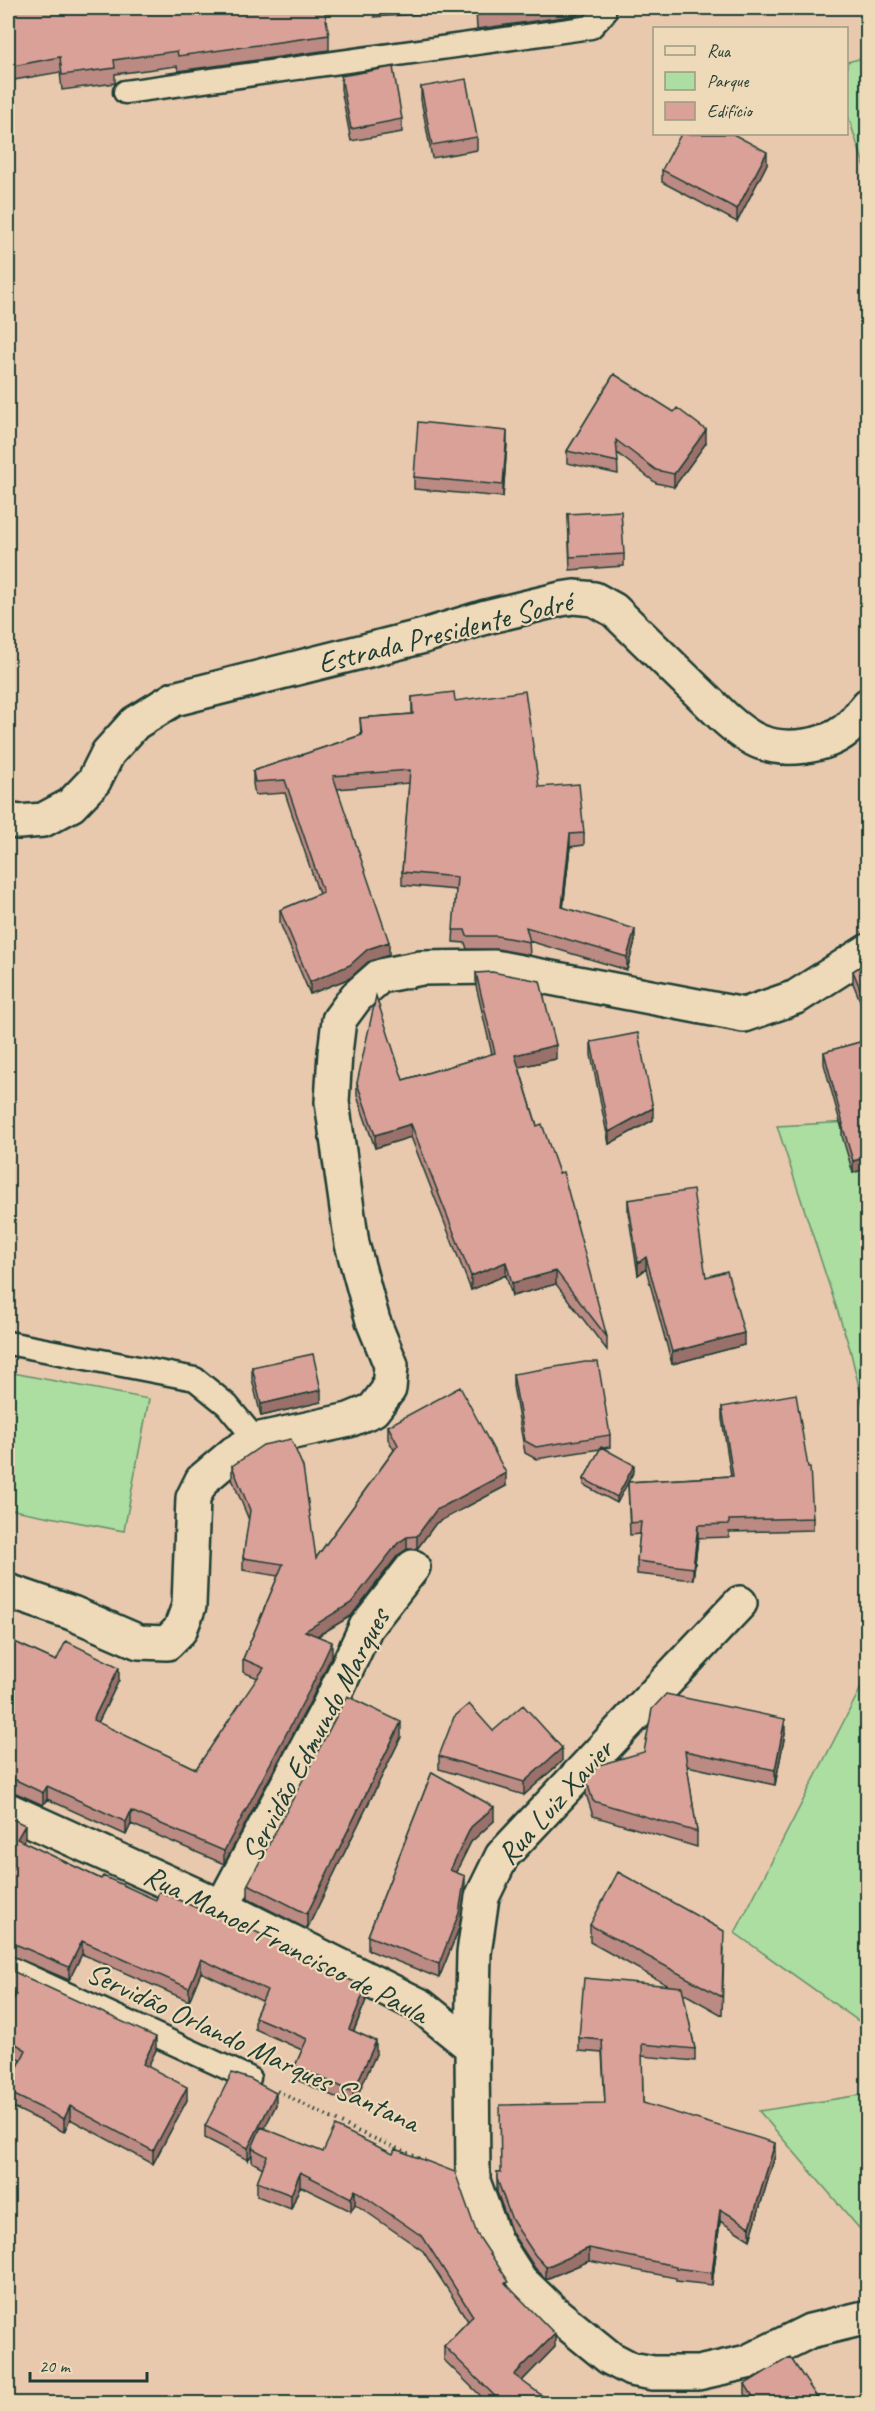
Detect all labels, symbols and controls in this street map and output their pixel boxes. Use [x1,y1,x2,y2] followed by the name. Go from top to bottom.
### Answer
[653,27,848,135] legend
[707,40,732,62] text: Rua
[707,70,749,92] text: Parque
[707,100,753,122] text: Edifício
[314,581,580,682] street label: Estrada Presidente Sodré
[232,1600,399,1868] street label: Servidão Edmundo Marques
[489,1730,623,1873] street label: Rua Luiz Xavier
[138,1856,437,2033] street label: Rua Manoel Francisco de Paula
[81,1953,428,2142] street label: Servidão Orlando Marques Santana
[30,2345,147,2383] scale bar
[39,2355,72,2377] text: 20 m

